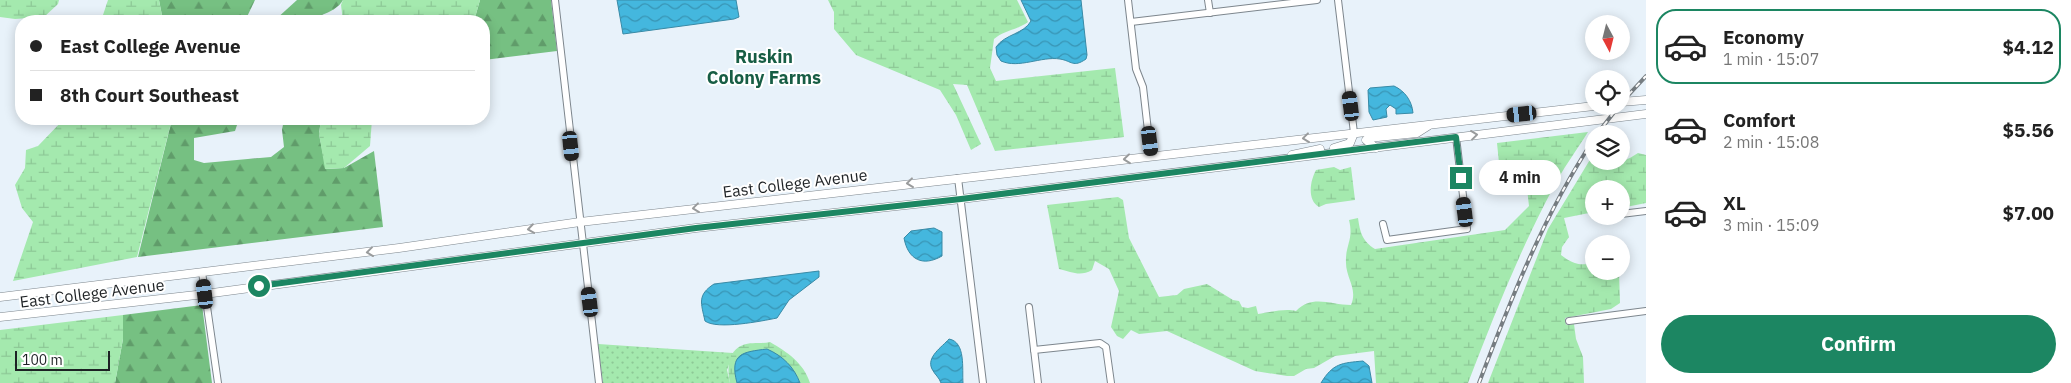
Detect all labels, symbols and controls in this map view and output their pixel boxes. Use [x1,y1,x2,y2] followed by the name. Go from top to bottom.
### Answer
[1585,15,1630,60] north arrow
[1585,15,1630,280] map controls
[1663,24,1708,69] icon: car
[1723,25,1804,49] text: Economy
[60,34,241,58] text: East College Avenue
[2002,35,2054,59] text: $4.12
[707,45,821,89] district label: Ruskin Colony Farms
[1723,49,1819,69] text: 1 min · 15:07
[1585,70,1630,115] button: locate
[60,83,239,107] text: 8th Court Southeast
[1341,90,1360,122] car
[1506,105,1537,123] car
[1663,107,1708,152] icon: car
[1723,108,1796,132] text: Comfort
[2002,118,2054,142] text: $5.56
[1140,125,1159,157] car
[1585,125,1630,170] button: layers
[561,130,580,162] car
[1471,130,1479,141] one-way arrow
[1302,132,1310,143] one-way arrow
[1723,132,1819,152] text: 2 min · 15:08
[1123,153,1131,164] one-way arrow
[1478,160,1561,196] callout: 4 min
[722,164,869,202] street label: East College Avenue
[1450,167,1472,189] route end
[1499,167,1541,187] text: 4 min
[906,177,914,188] one-way arrow
[1585,180,1630,225] button: +
[1663,190,1708,235] icon: car
[1723,191,1746,215] text: XL
[1455,196,1474,228] car
[2002,201,2054,225] text: $7.00
[692,202,700,213] one-way arrow
[1723,215,1819,235] text: 3 min · 15:09
[527,223,535,234] one-way arrow
[1585,235,1630,280] button: −
[366,246,375,256] one-way arrow
[19,274,166,312] street label: East College Avenue
[248,275,270,297] route start
[195,278,214,310] car
[580,286,599,318] car
[1661,315,2056,373] button: Confirm
[15,348,110,371] scale bar
[22,351,63,369] text: 100 m

